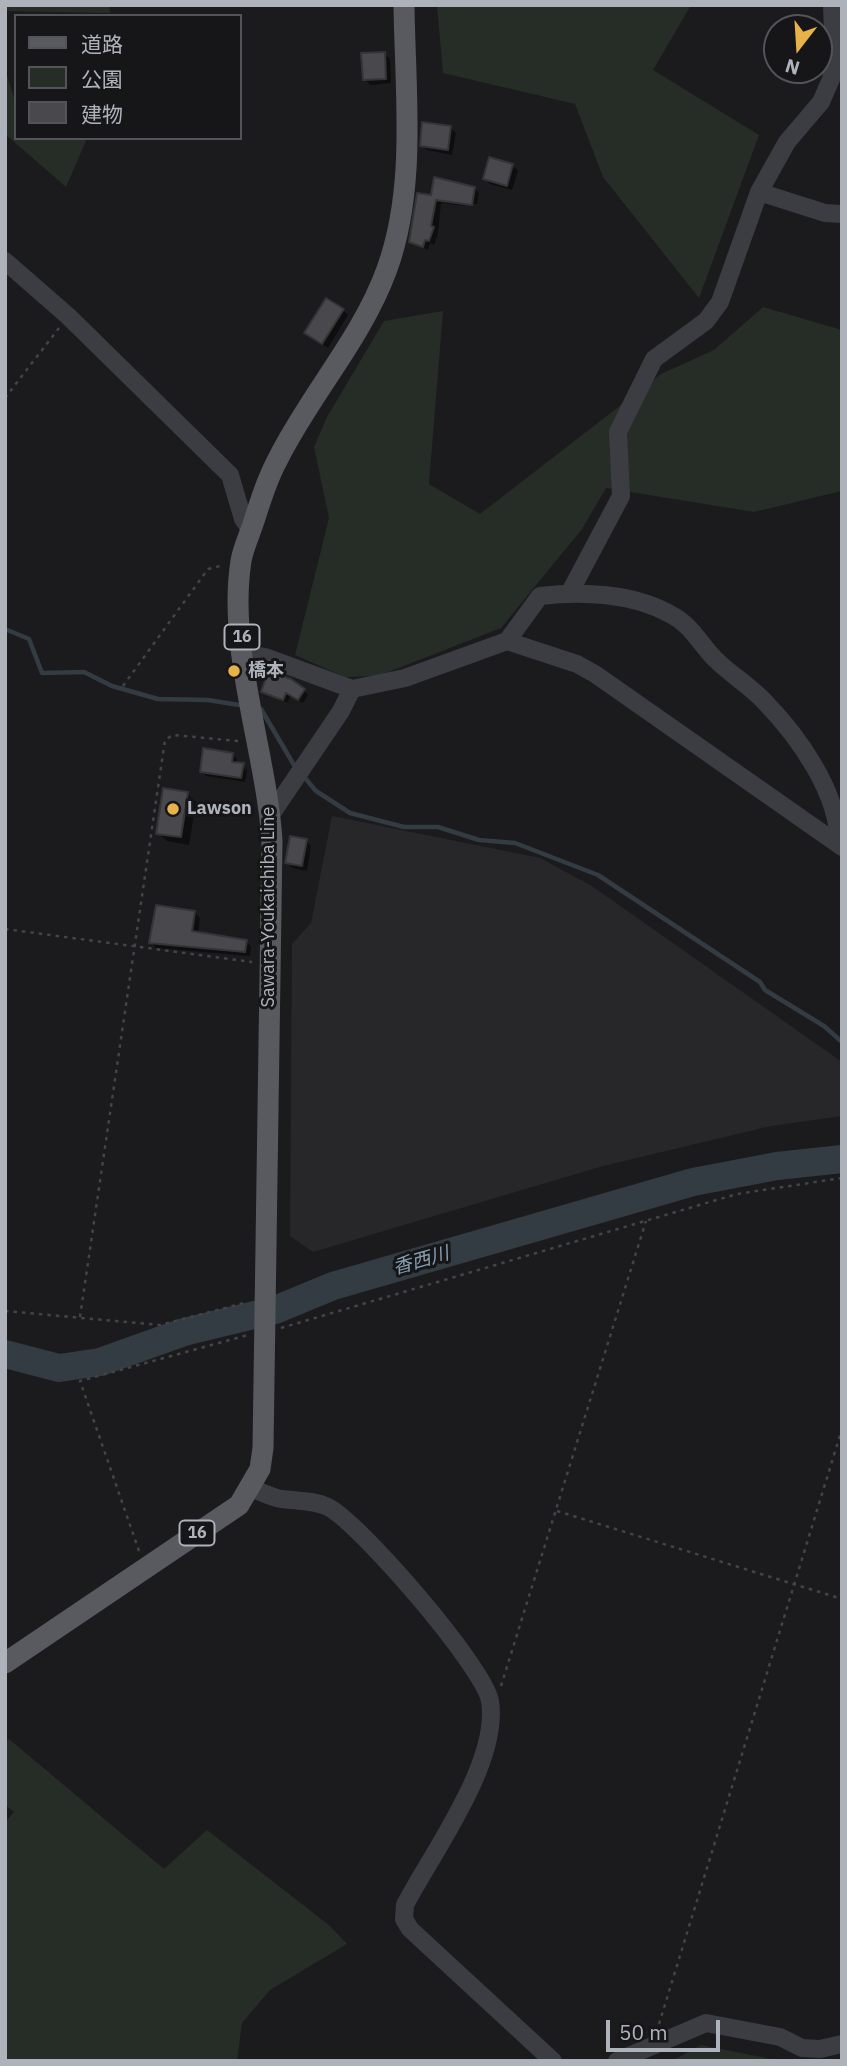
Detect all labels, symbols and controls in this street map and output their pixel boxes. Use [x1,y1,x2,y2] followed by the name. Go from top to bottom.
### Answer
[14,14,242,140] legend
[763,14,833,84] north arrow
[81,30,123,58] text: 道路
[782,54,803,81] text: N
[81,65,123,93] text: 公園
[81,100,123,128] text: 建物
[224,624,260,650] road number: 16
[248,660,284,682] place label: 橋本
[226,663,242,679] marker: 橋本
[187,798,252,820] place label: Lawson
[165,801,181,817] marker: Lawson
[258,807,280,1007] street label: Sawara-Youkaichiba Line
[390,1242,452,1280] water label: 香西川
[180,1520,214,1546] road number: 16
[609,2007,723,2050] scale bar
[619,2018,668,2046] text: 50 m

